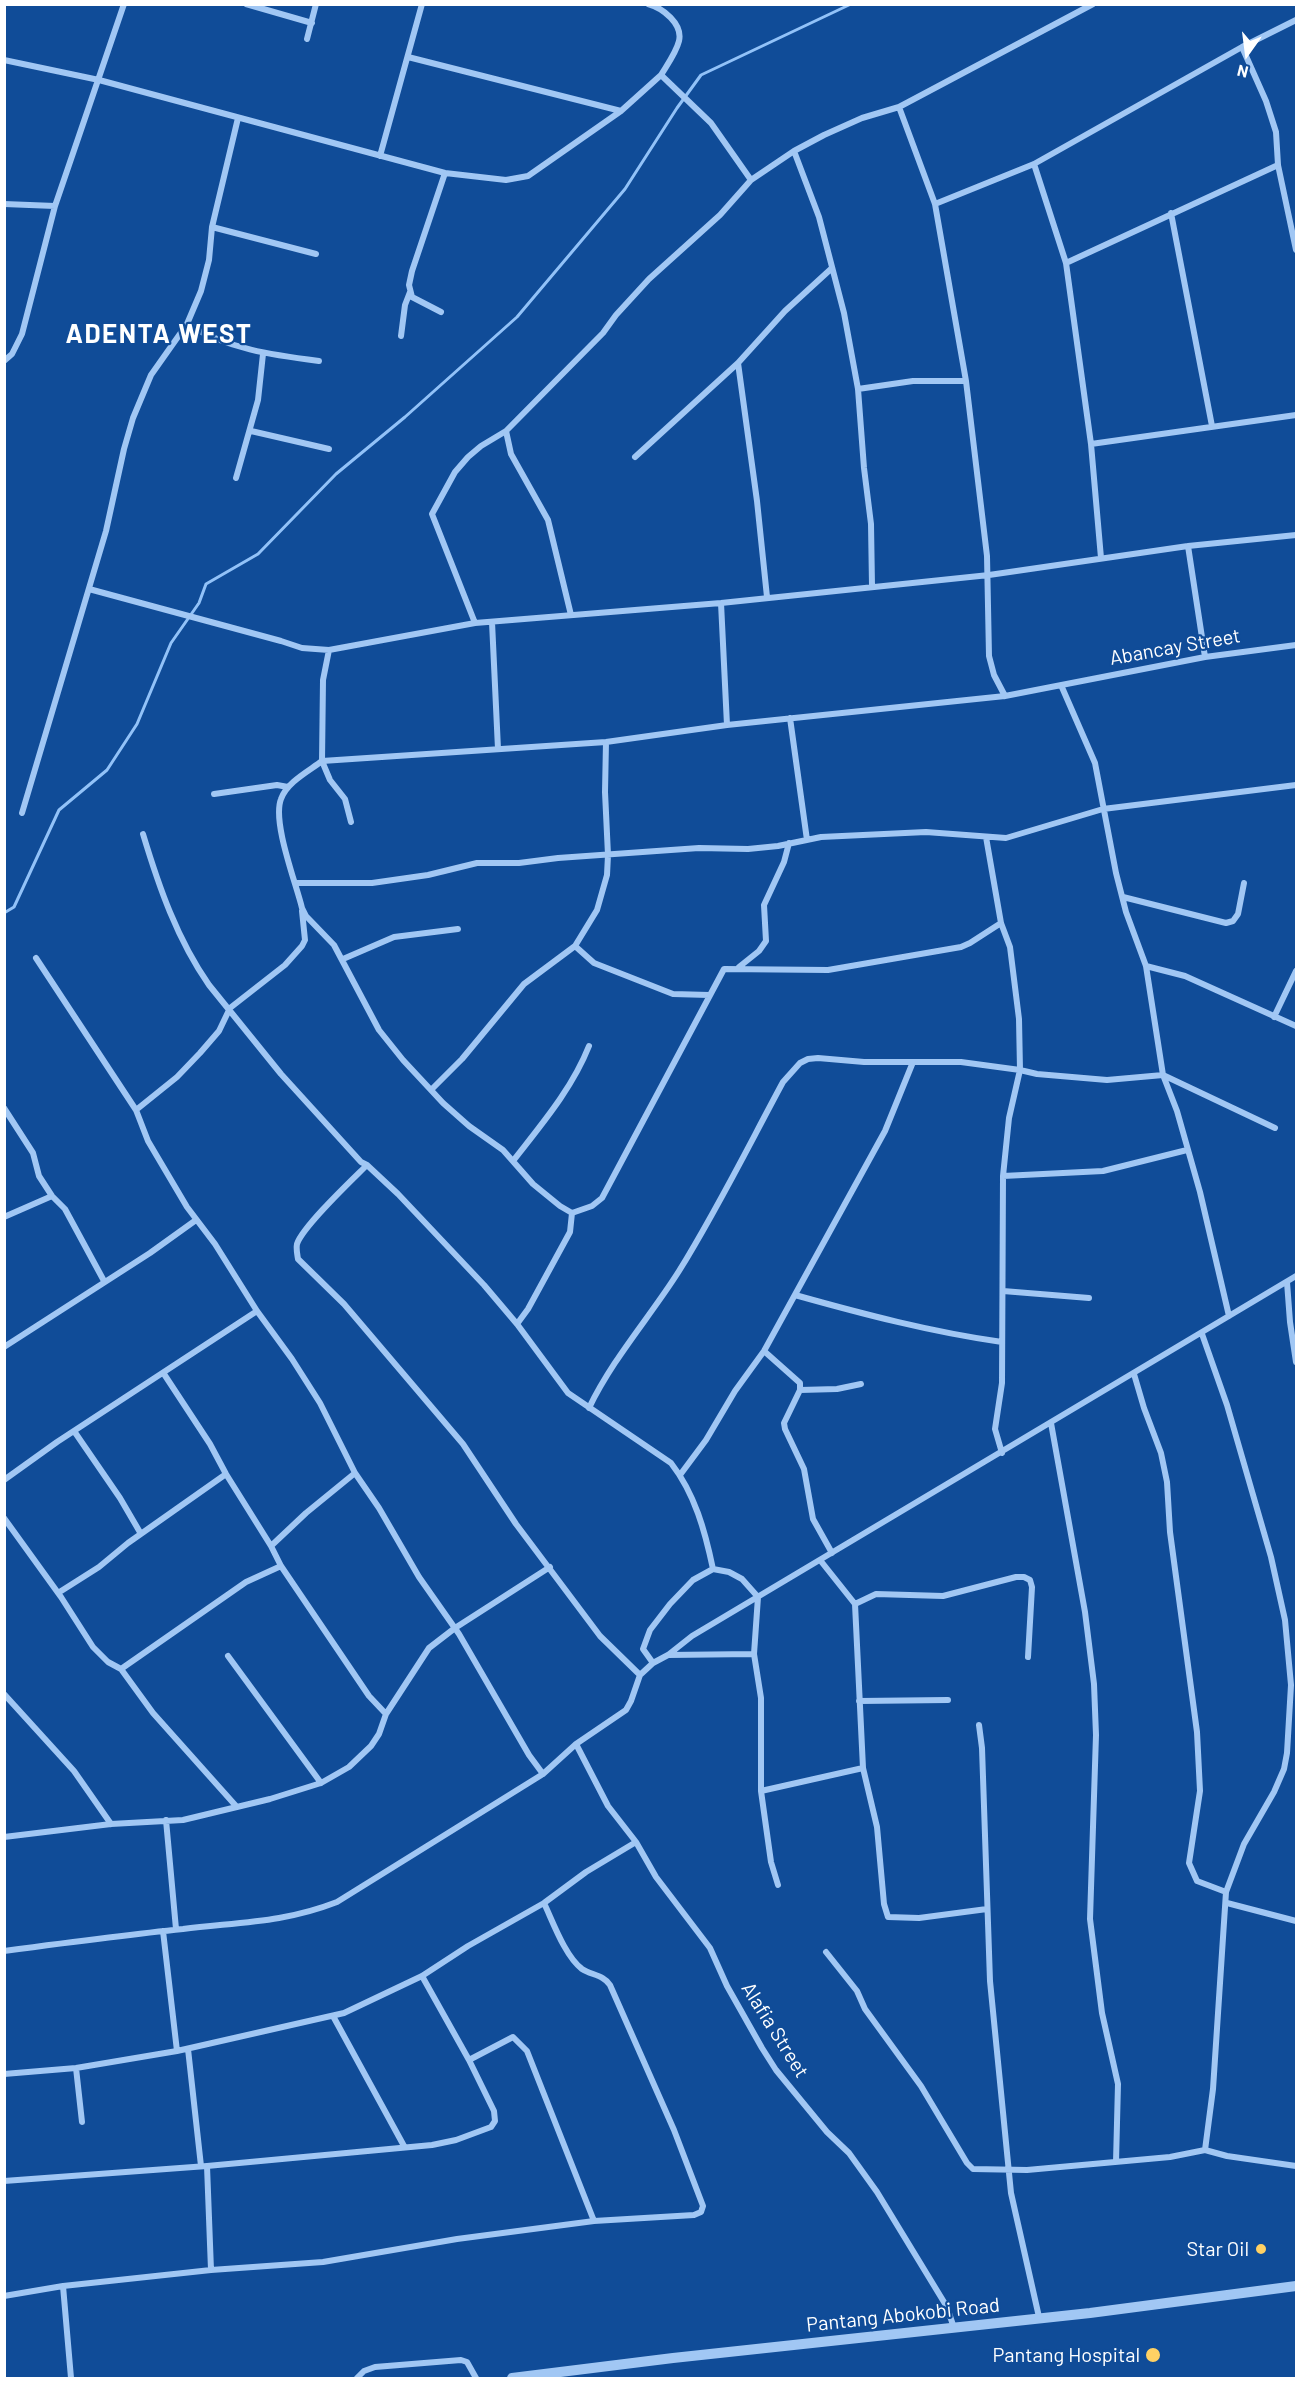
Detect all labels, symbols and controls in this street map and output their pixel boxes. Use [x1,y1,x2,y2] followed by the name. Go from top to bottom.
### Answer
[1217,24,1277,84] north arrow
[1235,61,1250,82] text: N
[66,318,252,350] district label: ADENTA WEST
[1108,624,1242,670] street label: Abancay Street
[736,1978,814,2082] street label: Alafia Street
[1186,2237,1249,2261] place label: Star Oil
[1254,2242,1268,2256] marker: Star Oil
[805,2293,1001,2337] street label: Pantang Abokobi Road
[992,2343,1140,2367] place label: Pantang Hospital
[1144,2346,1162,2364] marker: Pantang Hospital

